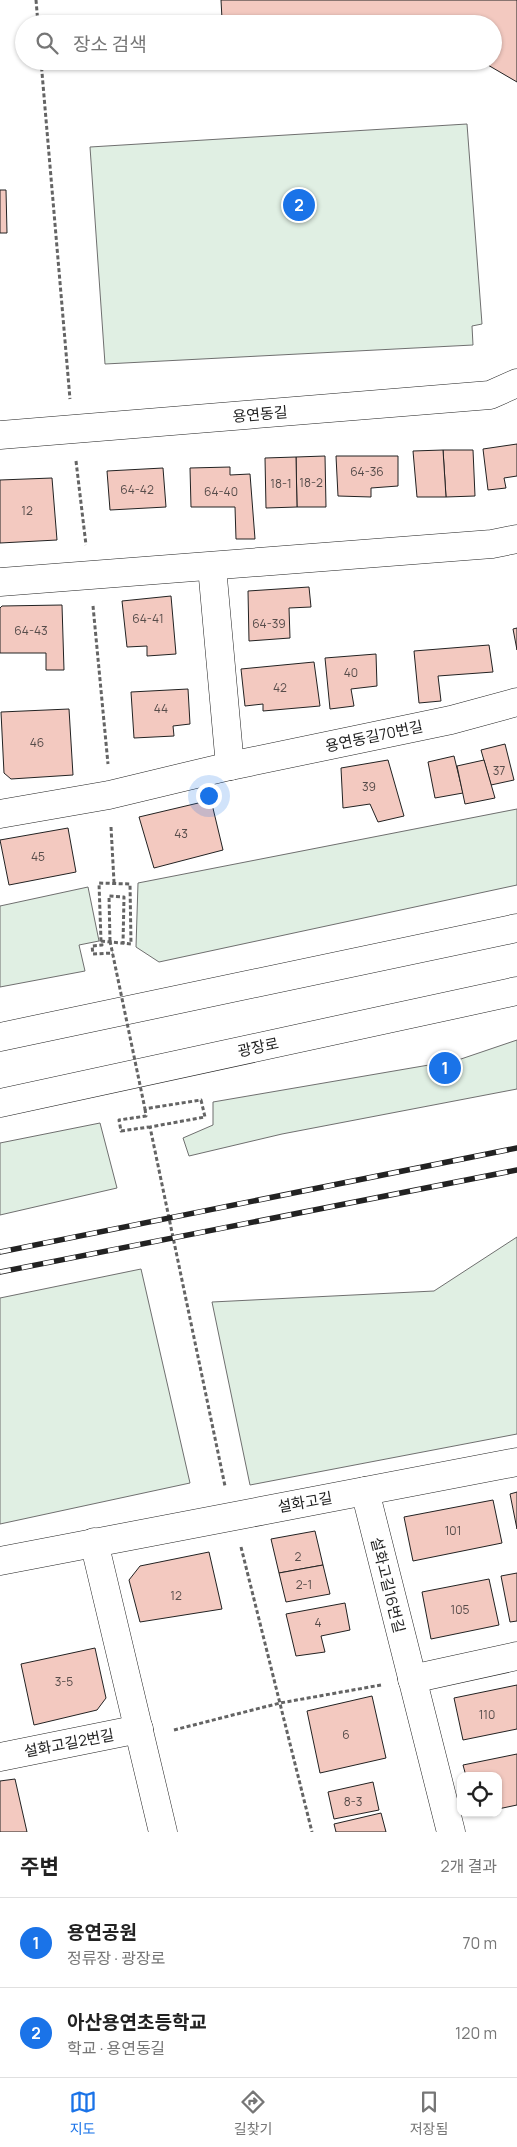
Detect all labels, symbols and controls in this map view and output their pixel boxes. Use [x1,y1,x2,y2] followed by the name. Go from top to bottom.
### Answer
[15,15,502,70] search box
[33,29,61,57] icon: search
[73,31,147,57] text: 장소 검색
[283,186,315,224] pin: 2
[232,401,288,427] street label: 용연동길
[350,463,384,480] house number: 64-36
[299,474,323,491] house number: 18-2
[270,475,292,492] house number: 18-1
[120,481,154,498] house number: 64-42
[204,483,238,500] house number: 64-40
[21,502,33,519] house number: 12
[132,610,164,627] house number: 64-41
[252,615,286,632] house number: 64-39
[14,622,48,639] house number: 64-43
[344,664,358,681] house number: 40
[273,679,287,696] house number: 42
[154,700,168,717] house number: 44
[323,715,425,757] street label: 용연동길70번길
[30,734,44,751] house number: 46
[493,762,505,779] house number: 37
[362,778,376,795] house number: 39
[196,783,222,809] your location
[174,825,188,842] house number: 43
[31,848,45,865] house number: 45
[236,1032,280,1062] street label: 광장로
[429,1049,461,1087] pin: 1
[276,1487,334,1517] street label: 설화고길
[445,1522,461,1539] house number: 101
[366,1535,410,1635] street label: 설화고길16번길
[295,1548,302,1565] house number: 2
[296,1576,312,1593] house number: 2-1
[170,1587,182,1604] house number: 12
[451,1601,470,1618] house number: 105
[314,1614,322,1631] house number: 4
[55,1673,73,1690] house number: 3-5
[479,1706,495,1723] house number: 110
[22,1724,116,1762] street label: 설화고길2번길
[342,1726,350,1743] house number: 6
[457,1772,502,1817] map controls
[457,1772,502,1817] button: locate
[344,1793,362,1810] house number: 8-3
[20,1852,59,1880] text: 주변
[441,1855,497,1877] text: 2개 결과
[67,1919,137,1945] text: 용연공원
[32,1932,40,1954] text: 1
[462,1932,497,1954] text: 70 m
[67,1947,165,1969] text: 정류장 · 광장로
[67,2009,207,2035] text: 아산용연초등학교
[31,2022,41,2044] text: 2
[455,2022,497,2044] text: 120 m
[67,2037,165,2059] text: 학교 · 용연동길
[69,2088,97,2138] tab: 지도
[234,2088,272,2138] tab: 길찾기
[410,2088,448,2138] tab: 저장됨

